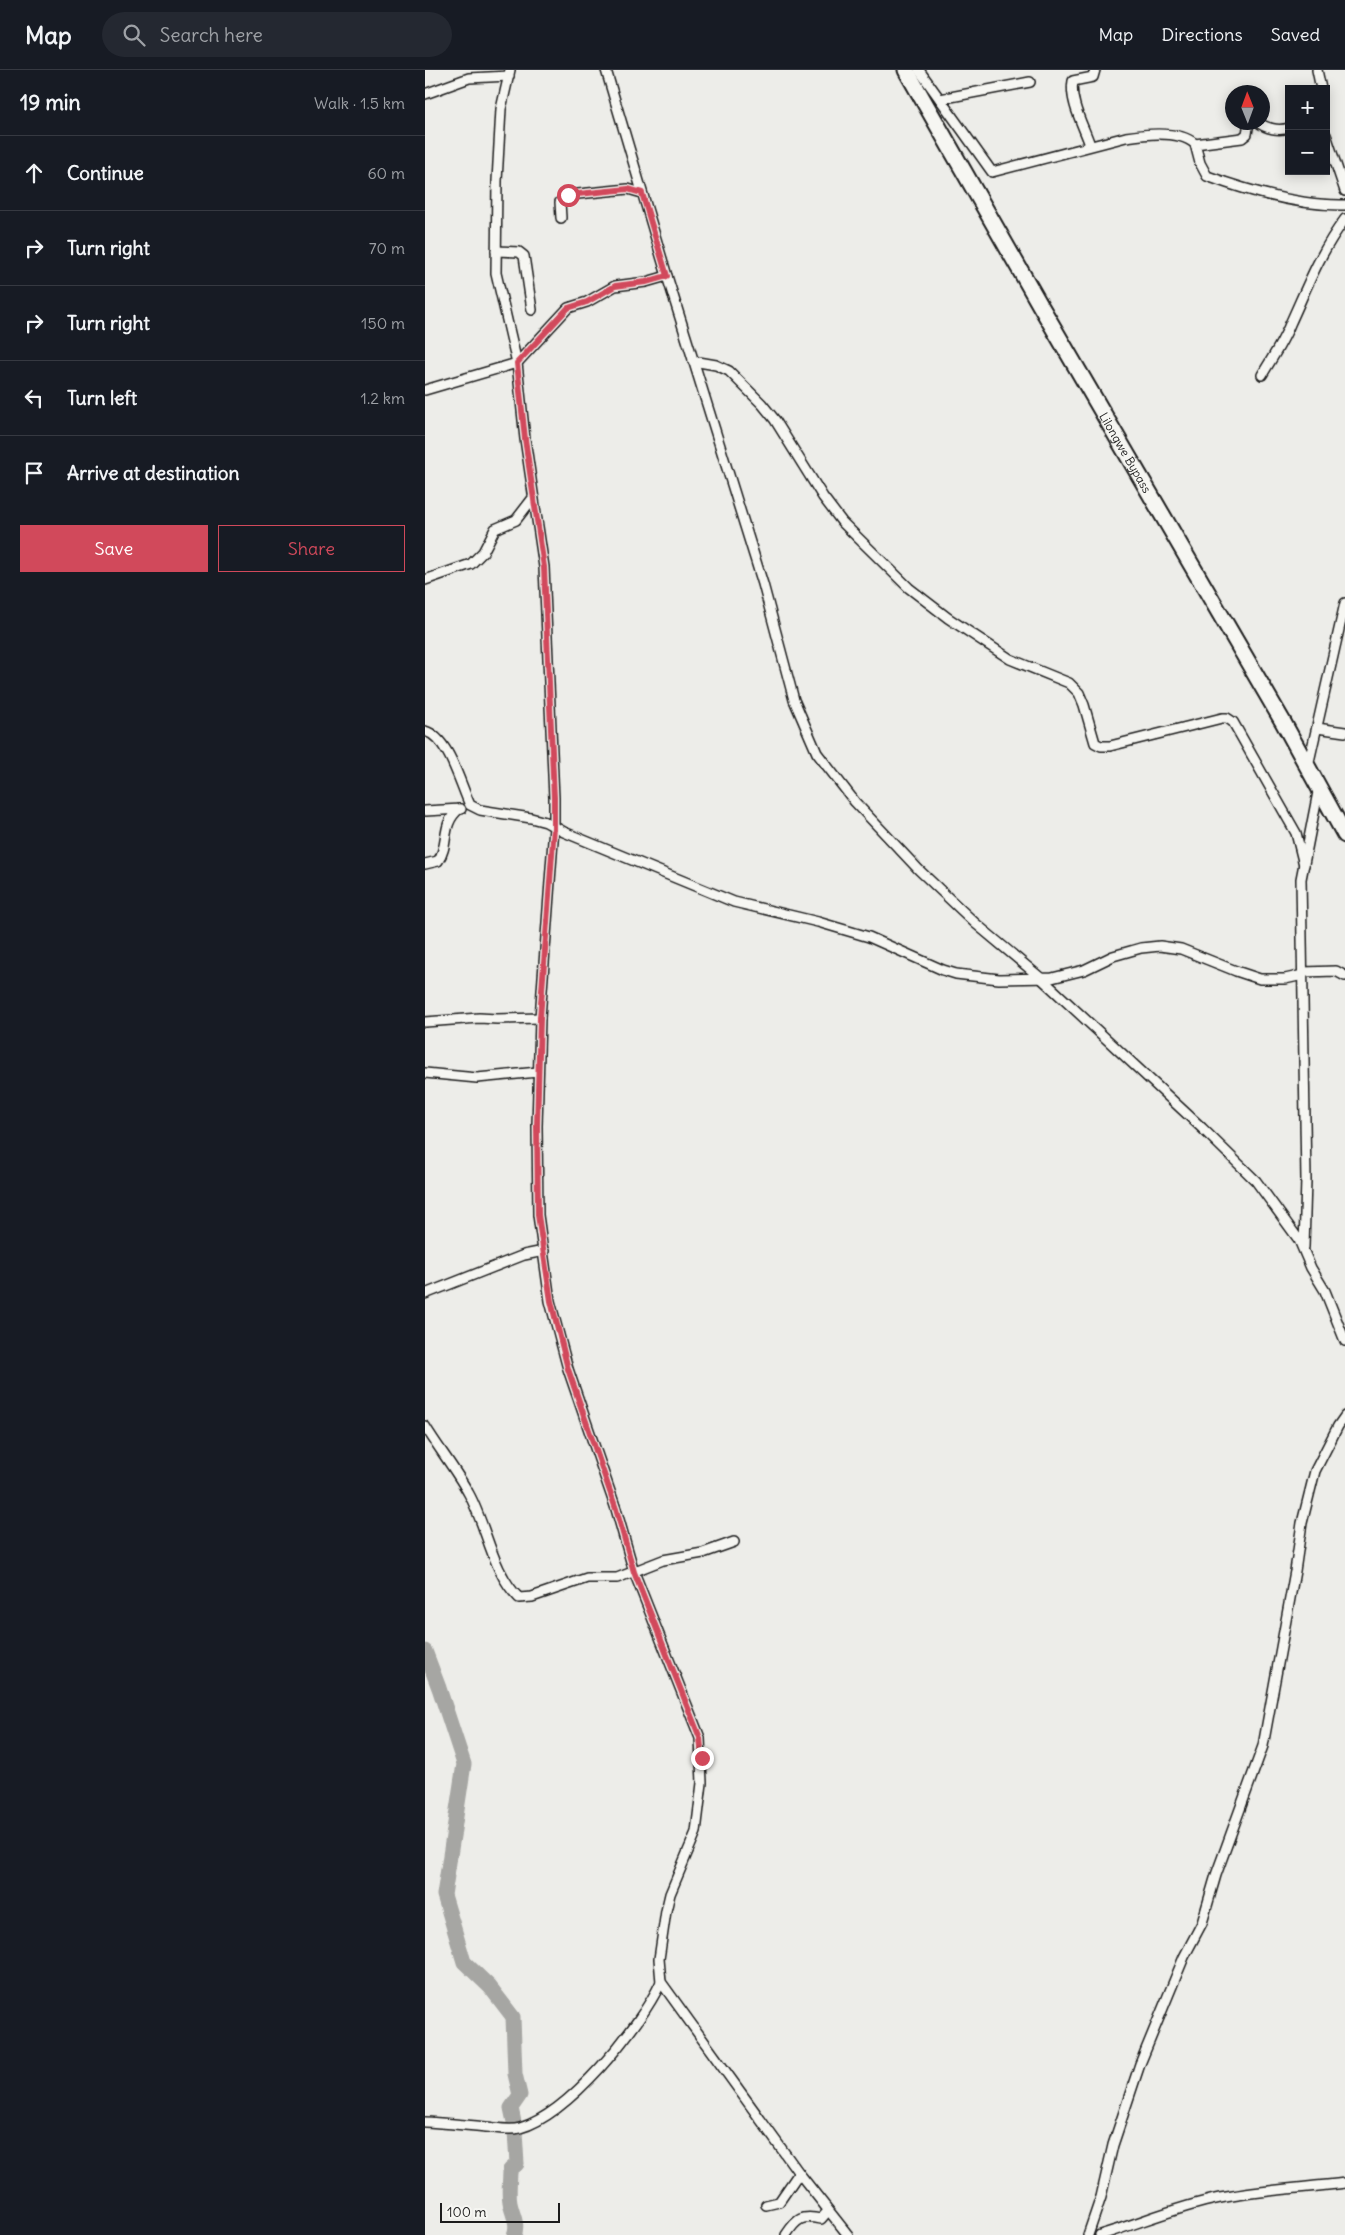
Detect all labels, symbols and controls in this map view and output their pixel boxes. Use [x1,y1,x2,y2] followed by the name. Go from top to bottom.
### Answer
[102,12,452,57] search box
[25,20,72,50] text: Map
[120,21,148,49] icon: search
[160,23,263,47] text: Search here
[1098,23,1133,46] text: Map
[1161,23,1243,46] text: Directions
[1271,23,1320,46] text: Saved
[1225,85,1270,130] north arrow
[1285,85,1330,175] map controls
[1285,85,1330,130] button: +
[20,89,81,116] text: 19 min
[314,93,405,113] text: Walk · 1.5 km
[1285,130,1330,175] button: −
[20,159,48,187] icon: ahead
[67,161,144,185] text: Continue
[367,163,405,183] text: 60 m
[557,184,580,207] route start
[20,234,48,262] icon: right
[67,236,150,260] text: Turn right
[369,238,405,258] text: 70 m
[20,309,48,337] icon: right
[67,311,150,335] text: Turn right
[361,313,405,333] text: 150 m
[20,384,48,412] icon: left
[67,386,137,410] text: Turn left
[361,388,405,408] text: 1.2 km
[1097,409,1155,495] street label: Lilongwe Bypass
[20,459,48,487] icon: arrive
[67,461,240,485] text: Arrive at destination
[20,525,208,572] button: Save
[218,525,405,572] button: Share
[691,1747,714,1770] route end
[440,2200,560,2223] scale bar
[447,2203,487,2221] text: 100 m

